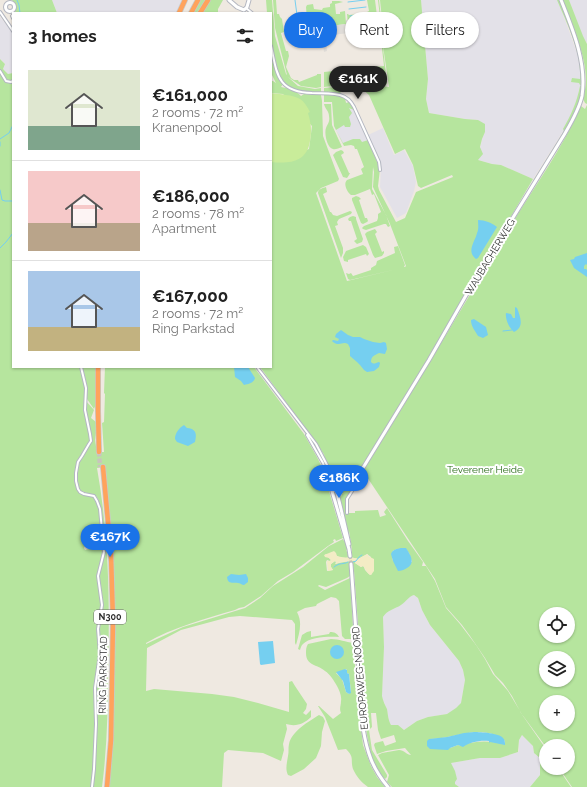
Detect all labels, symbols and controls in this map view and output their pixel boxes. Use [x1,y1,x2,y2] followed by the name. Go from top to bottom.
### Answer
[284,12,337,48] chip: Buy
[345,12,403,48] chip: Rent
[411,12,479,48] chip: Filters
[234,25,256,47] icon: filters
[28,26,97,46] text: 3 homes
[330,66,386,100] pin: €161K
[338,71,378,86] text: €161K
[152,85,228,105] text: €161,000
[60,86,108,134] icon: home
[152,105,243,120] text: 2 rooms · 72 m²
[152,120,222,135] text: Kranenpool
[152,186,230,206] text: €186,000
[60,187,108,235] icon: home
[152,206,244,221] text: 2 rooms · 78 m²
[463,217,517,297] street label: WAUBACHERWEG
[152,221,216,236] text: Apartment
[152,286,228,306] text: €167,000
[60,287,108,335] icon: home
[152,306,243,321] text: 2 rooms · 72 m²
[152,321,235,336] text: Ring Parkstad
[447,464,523,475] park label: Teverener Heide
[311,465,367,499] pin: €186K
[318,470,360,485] text: €186K
[82,524,138,558] pin: €167K
[90,529,130,544] text: €167K
[539,607,575,775] map controls
[539,607,575,643] button: locate
[94,610,126,624] road number: N300
[350,626,370,730] street label: EUROPAWEG-NOORD
[97,636,109,714] street label: RING PARKSTAD
[539,651,575,687] button: layers
[539,695,575,731] button: +
[539,739,575,775] button: −

